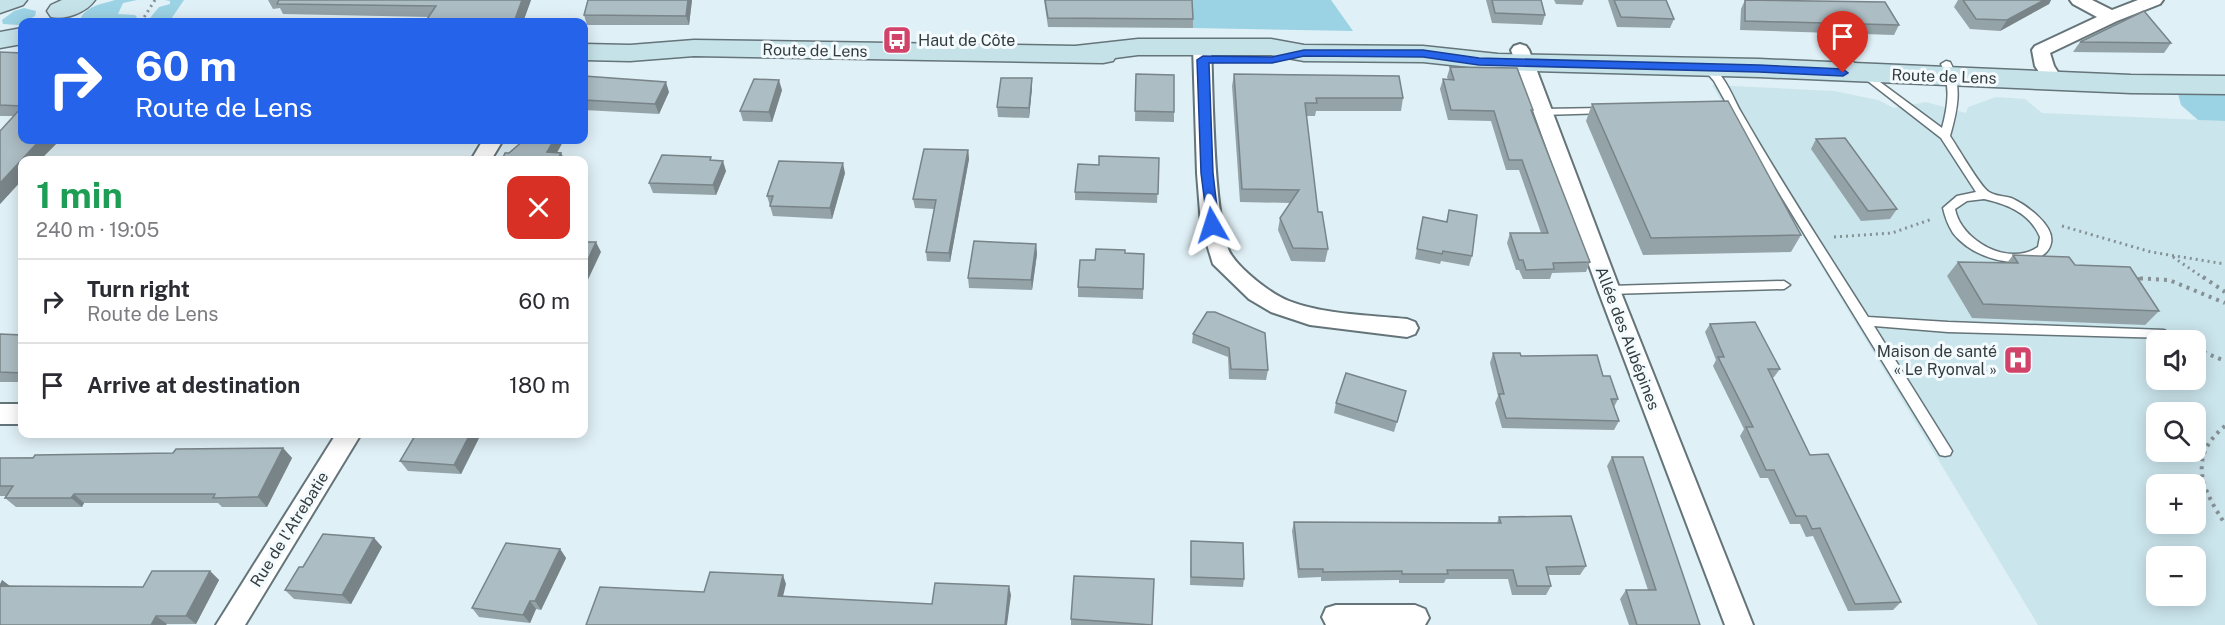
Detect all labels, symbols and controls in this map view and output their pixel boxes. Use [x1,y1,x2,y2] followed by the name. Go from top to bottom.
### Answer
[1817,11,1868,73] pin
[1826,20,1859,53] icon: arrive
[881,24,913,56] bus stop icon: Haut de Côte
[918,31,1015,50] place label: Haut de Côte
[762,40,868,61] street label: Route de Lens
[135,41,237,90] text: 60 m
[36,42,114,120] icon: right
[1891,65,1997,88] street label: Route de Lens
[135,91,312,123] text: Route de Lens
[36,174,123,216] text: 1 min
[507,176,570,239] button: close
[1180,193,1244,257] position arrow
[36,218,159,242] text: 240 m · 19:05
[1591,264,1664,412] street label: Allée des Aubépines
[87,276,190,302] text: Turn right
[36,285,69,318] icon: right
[519,288,570,314] text: 60 m
[87,302,218,326] text: Route de Lens
[2146,330,2206,606] map controls
[2146,330,2206,390] button: sound
[1877,342,1997,379] place label: Maison de santé « Le Ryonval »
[2002,344,2034,376] hospital icon: Maison de santé « Le Ryonval »
[36,369,69,402] icon: arrive
[87,372,300,398] text: Arrive at destination
[509,372,570,398] text: 180 m
[2146,402,2206,462] button: search
[246,468,333,590] street label: Rue de l'Atrebatie
[2146,474,2206,534] button: +
[2146,546,2206,606] button: −

